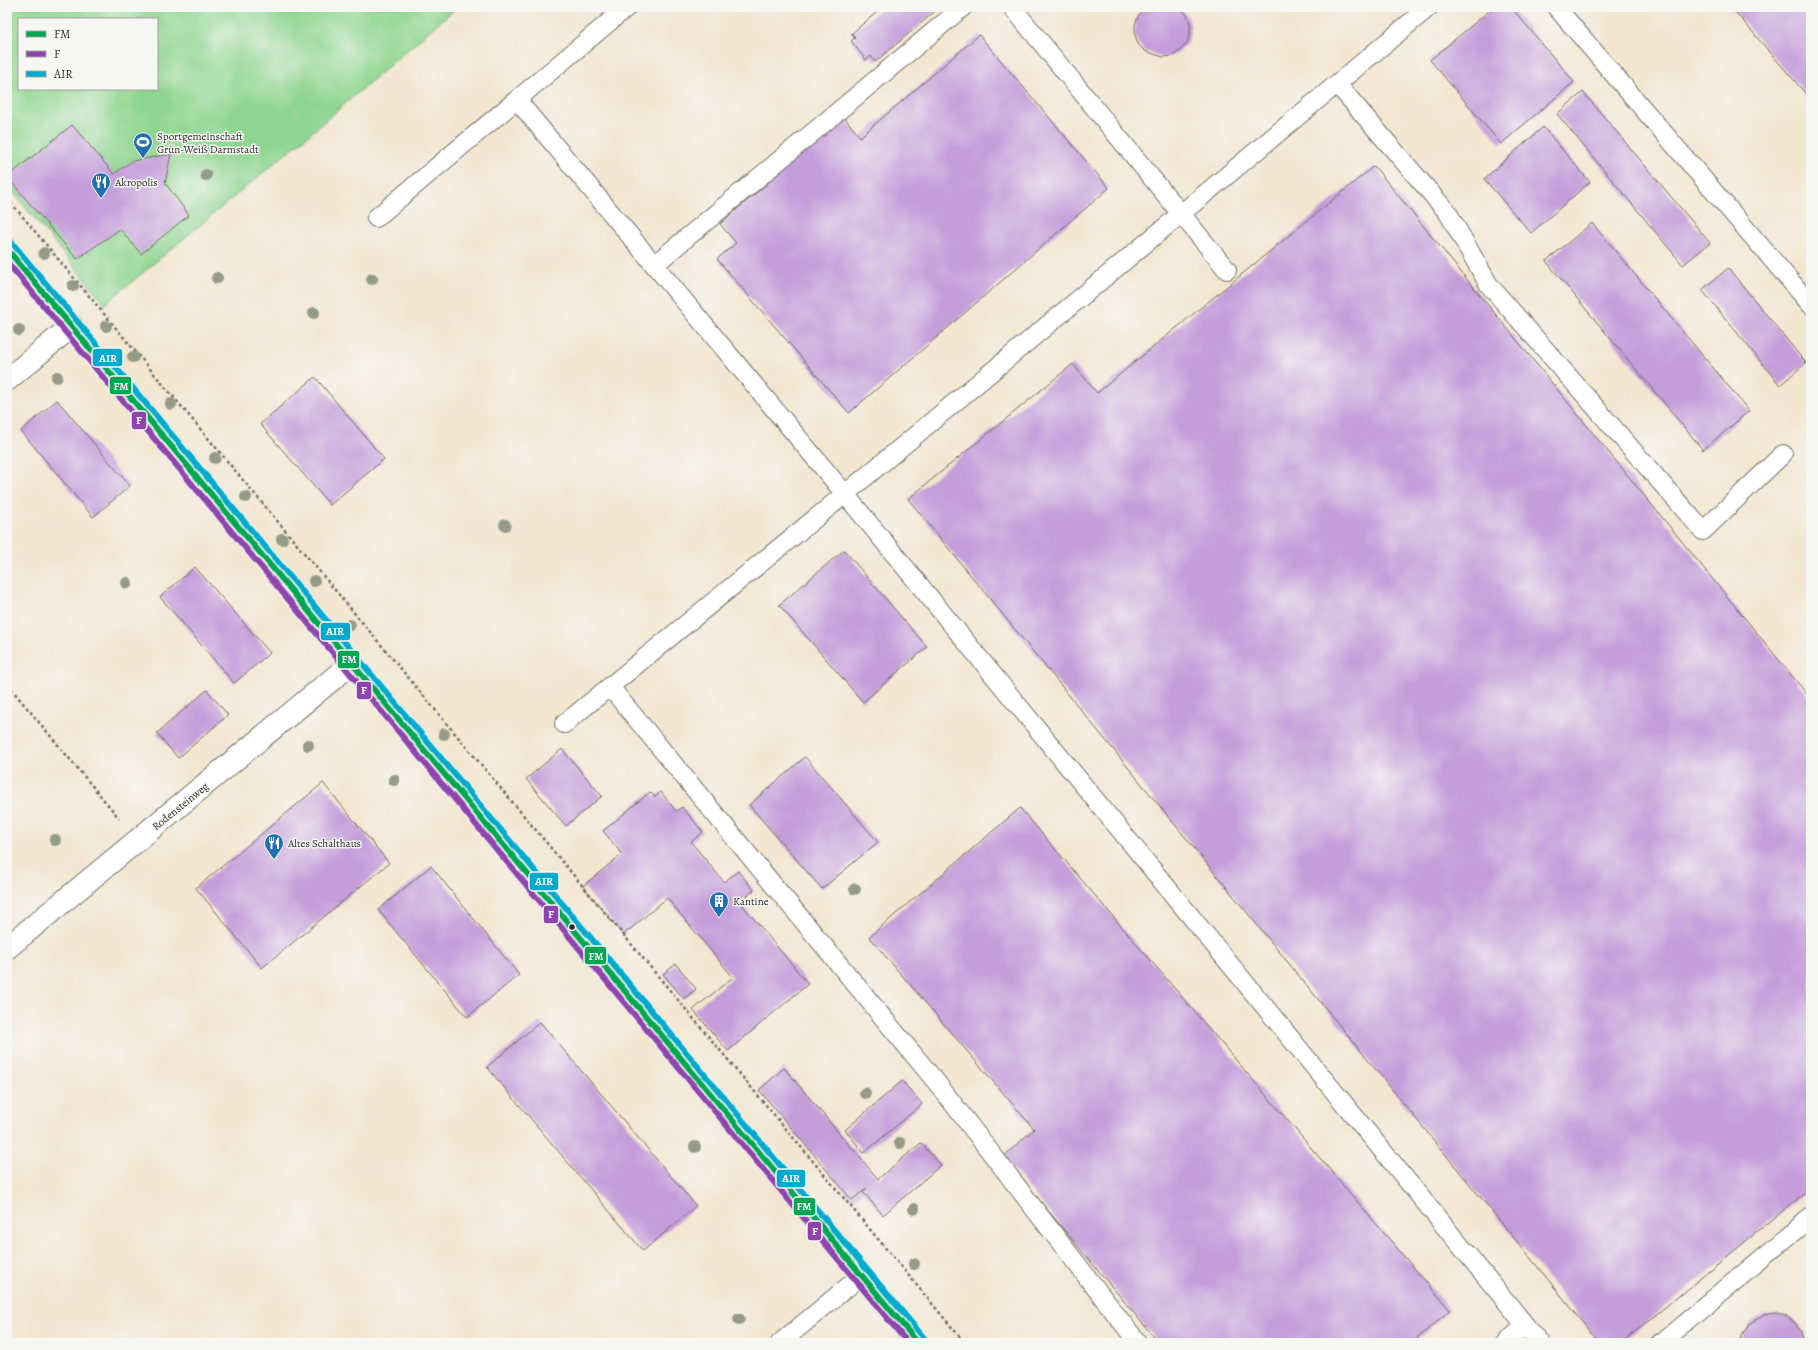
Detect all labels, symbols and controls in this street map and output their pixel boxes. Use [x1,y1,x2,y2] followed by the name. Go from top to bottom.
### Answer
[18,18,158,90] legend
[54,26,70,42] text: FM
[54,46,60,62] text: F
[53,66,73,82] text: AIR
[157,129,259,157] place label: Sportgemeinschaft Grün-Weiß Darmstadt
[132,131,154,159] sports icon: Sportgemeinschaft Grün-Weiß Darmstadt
[90,171,112,199] restaurant icon: Akropolis
[114,175,158,190] place label: Akropolis
[92,348,123,367] line badge: AIR
[98,351,118,366] text: AIR
[109,376,132,395] line badge: FM
[113,379,129,394] text: FM
[131,411,147,430] line badge: F
[136,413,142,428] text: F
[320,622,351,641] line badge: AIR
[325,624,345,639] text: AIR
[337,650,360,669] line badge: FM
[341,652,357,667] text: FM
[356,681,372,700] line badge: F
[361,683,367,698] text: F
[149,779,212,834] street label: Rodensteinweg
[263,832,285,860] restaurant icon: Altes Schalthaus
[287,836,361,851] place label: Altes Schalthaus
[529,872,559,891] line badge: AIR
[534,874,554,889] text: AIR
[708,890,730,918] building icon: Kantine
[733,894,769,909] place label: Kantine
[543,905,559,924] line badge: F
[548,907,554,922] text: F
[567,922,577,932] unlabelled marker
[584,946,607,965] line badge: FM
[588,949,604,964] text: FM
[776,1169,806,1188] line badge: AIR
[781,1171,801,1186] text: AIR
[793,1197,816,1216] line badge: FM
[796,1199,812,1214] text: FM
[807,1221,822,1241] line badge: F
[812,1224,818,1239] text: F

